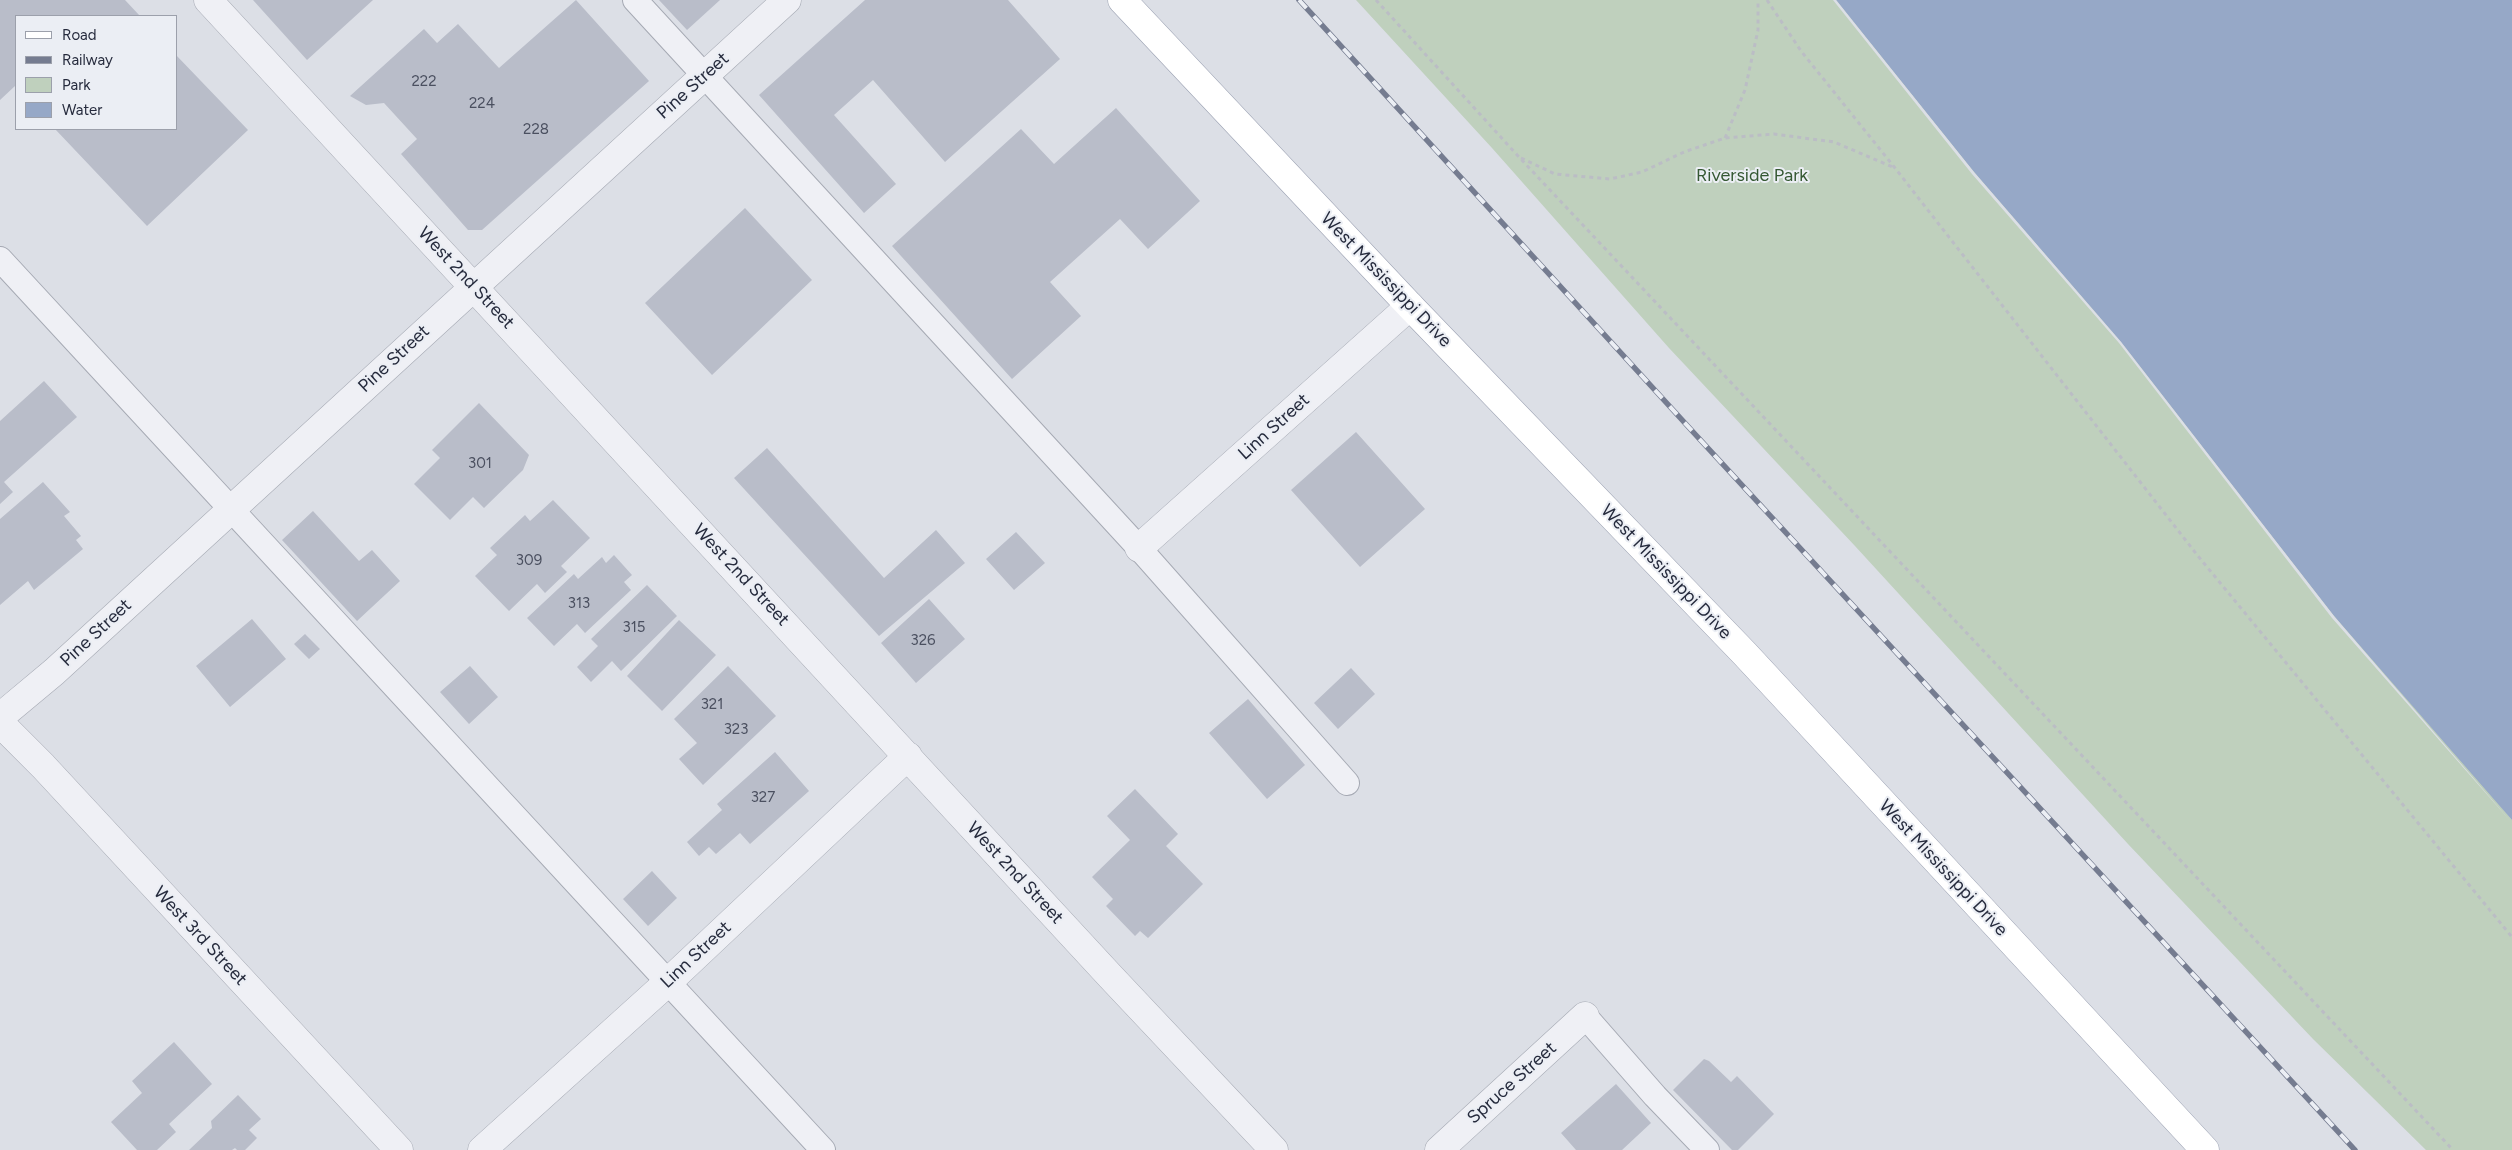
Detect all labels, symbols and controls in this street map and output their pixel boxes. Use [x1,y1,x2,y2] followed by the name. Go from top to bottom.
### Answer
[15,15,178,130] legend
[62,26,97,44] text: Road
[653,48,733,124] street label: Pine Street
[62,51,113,69] text: Railway
[411,73,437,91] house number: 222
[62,76,91,94] text: Park
[469,95,495,113] house number: 224
[62,101,102,119] text: Water
[523,121,549,139] house number: 228
[1696,165,1808,187] park label: Riverside Park
[1316,208,1456,352] street label: West Mississippi Drive
[413,223,519,333] street label: West 2nd Street
[354,321,434,397] street label: Pine Street
[1234,389,1314,465] street label: Linn Street
[468,455,492,473] house number: 301
[1596,500,1736,644] street label: West Mississippi Drive
[688,520,794,630] street label: West 2nd Street
[516,552,542,570] house number: 309
[56,595,136,671] street label: Pine Street
[568,595,590,613] house number: 313
[623,619,645,637] house number: 315
[910,632,936,650] house number: 326
[701,696,723,714] house number: 321
[724,721,748,739] house number: 323
[751,789,775,807] house number: 327
[1874,795,2012,941] street label: West Mississippi Drive
[962,818,1068,928] street label: West 2nd Street
[149,882,251,990] street label: West 3rd Street
[656,917,736,993] street label: Linn Street
[1463,1037,1561,1129] street label: Spruce Street

